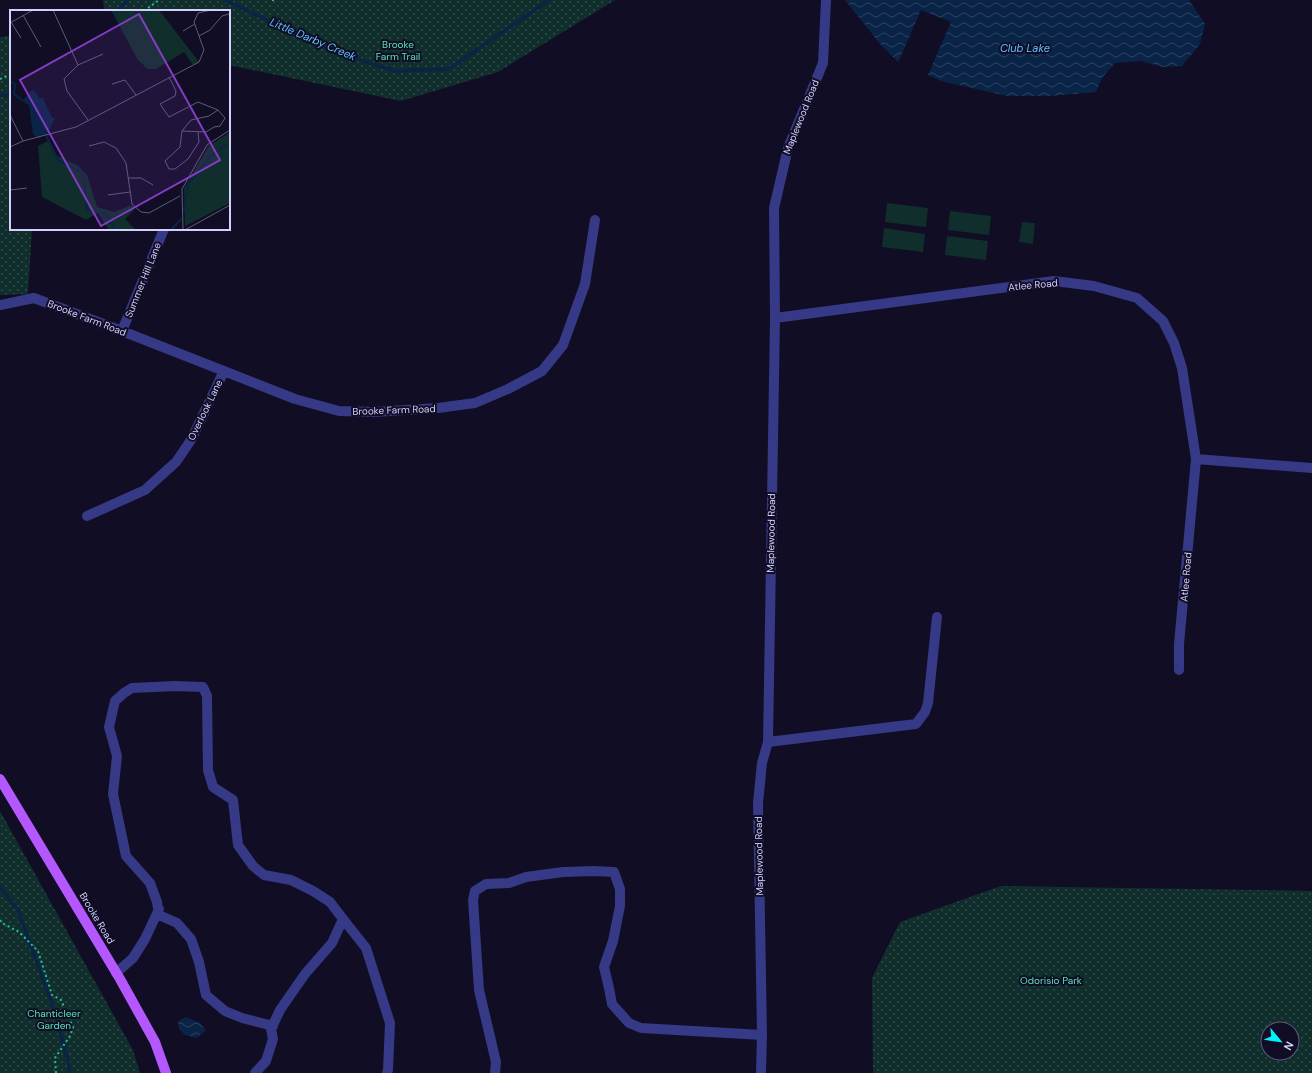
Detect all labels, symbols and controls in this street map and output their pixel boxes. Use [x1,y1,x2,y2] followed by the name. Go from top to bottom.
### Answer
[10,10,230,230] inset map
[268,15,359,64] water label: Little Darby Creek
[376,38,420,63] park label: Brooke Farm Trail
[1000,41,1050,55] water label: Club Lake
[780,78,822,156] street label: Maplewood Road
[122,240,164,319] street label: Summer Hill Lane
[1008,276,1058,294] street label: Atlee Road
[46,297,128,339] street label: Brooke Farm Road
[185,377,225,443] street label: Overlook Lane
[352,402,436,418] street label: Brooke Farm Road
[764,493,778,573] street label: Maplewood Road
[1177,552,1195,602] street label: Atlee Road
[752,816,766,896] street label: Maplewood Road
[77,890,117,946] street label: Brooke Road
[1020,974,1082,987] park label: Odorisio Park
[27,1007,81,1032] park label: Chanticleer Garden
[1260,1021,1300,1061] north arrow
[1281,1039,1297,1053] text: N

